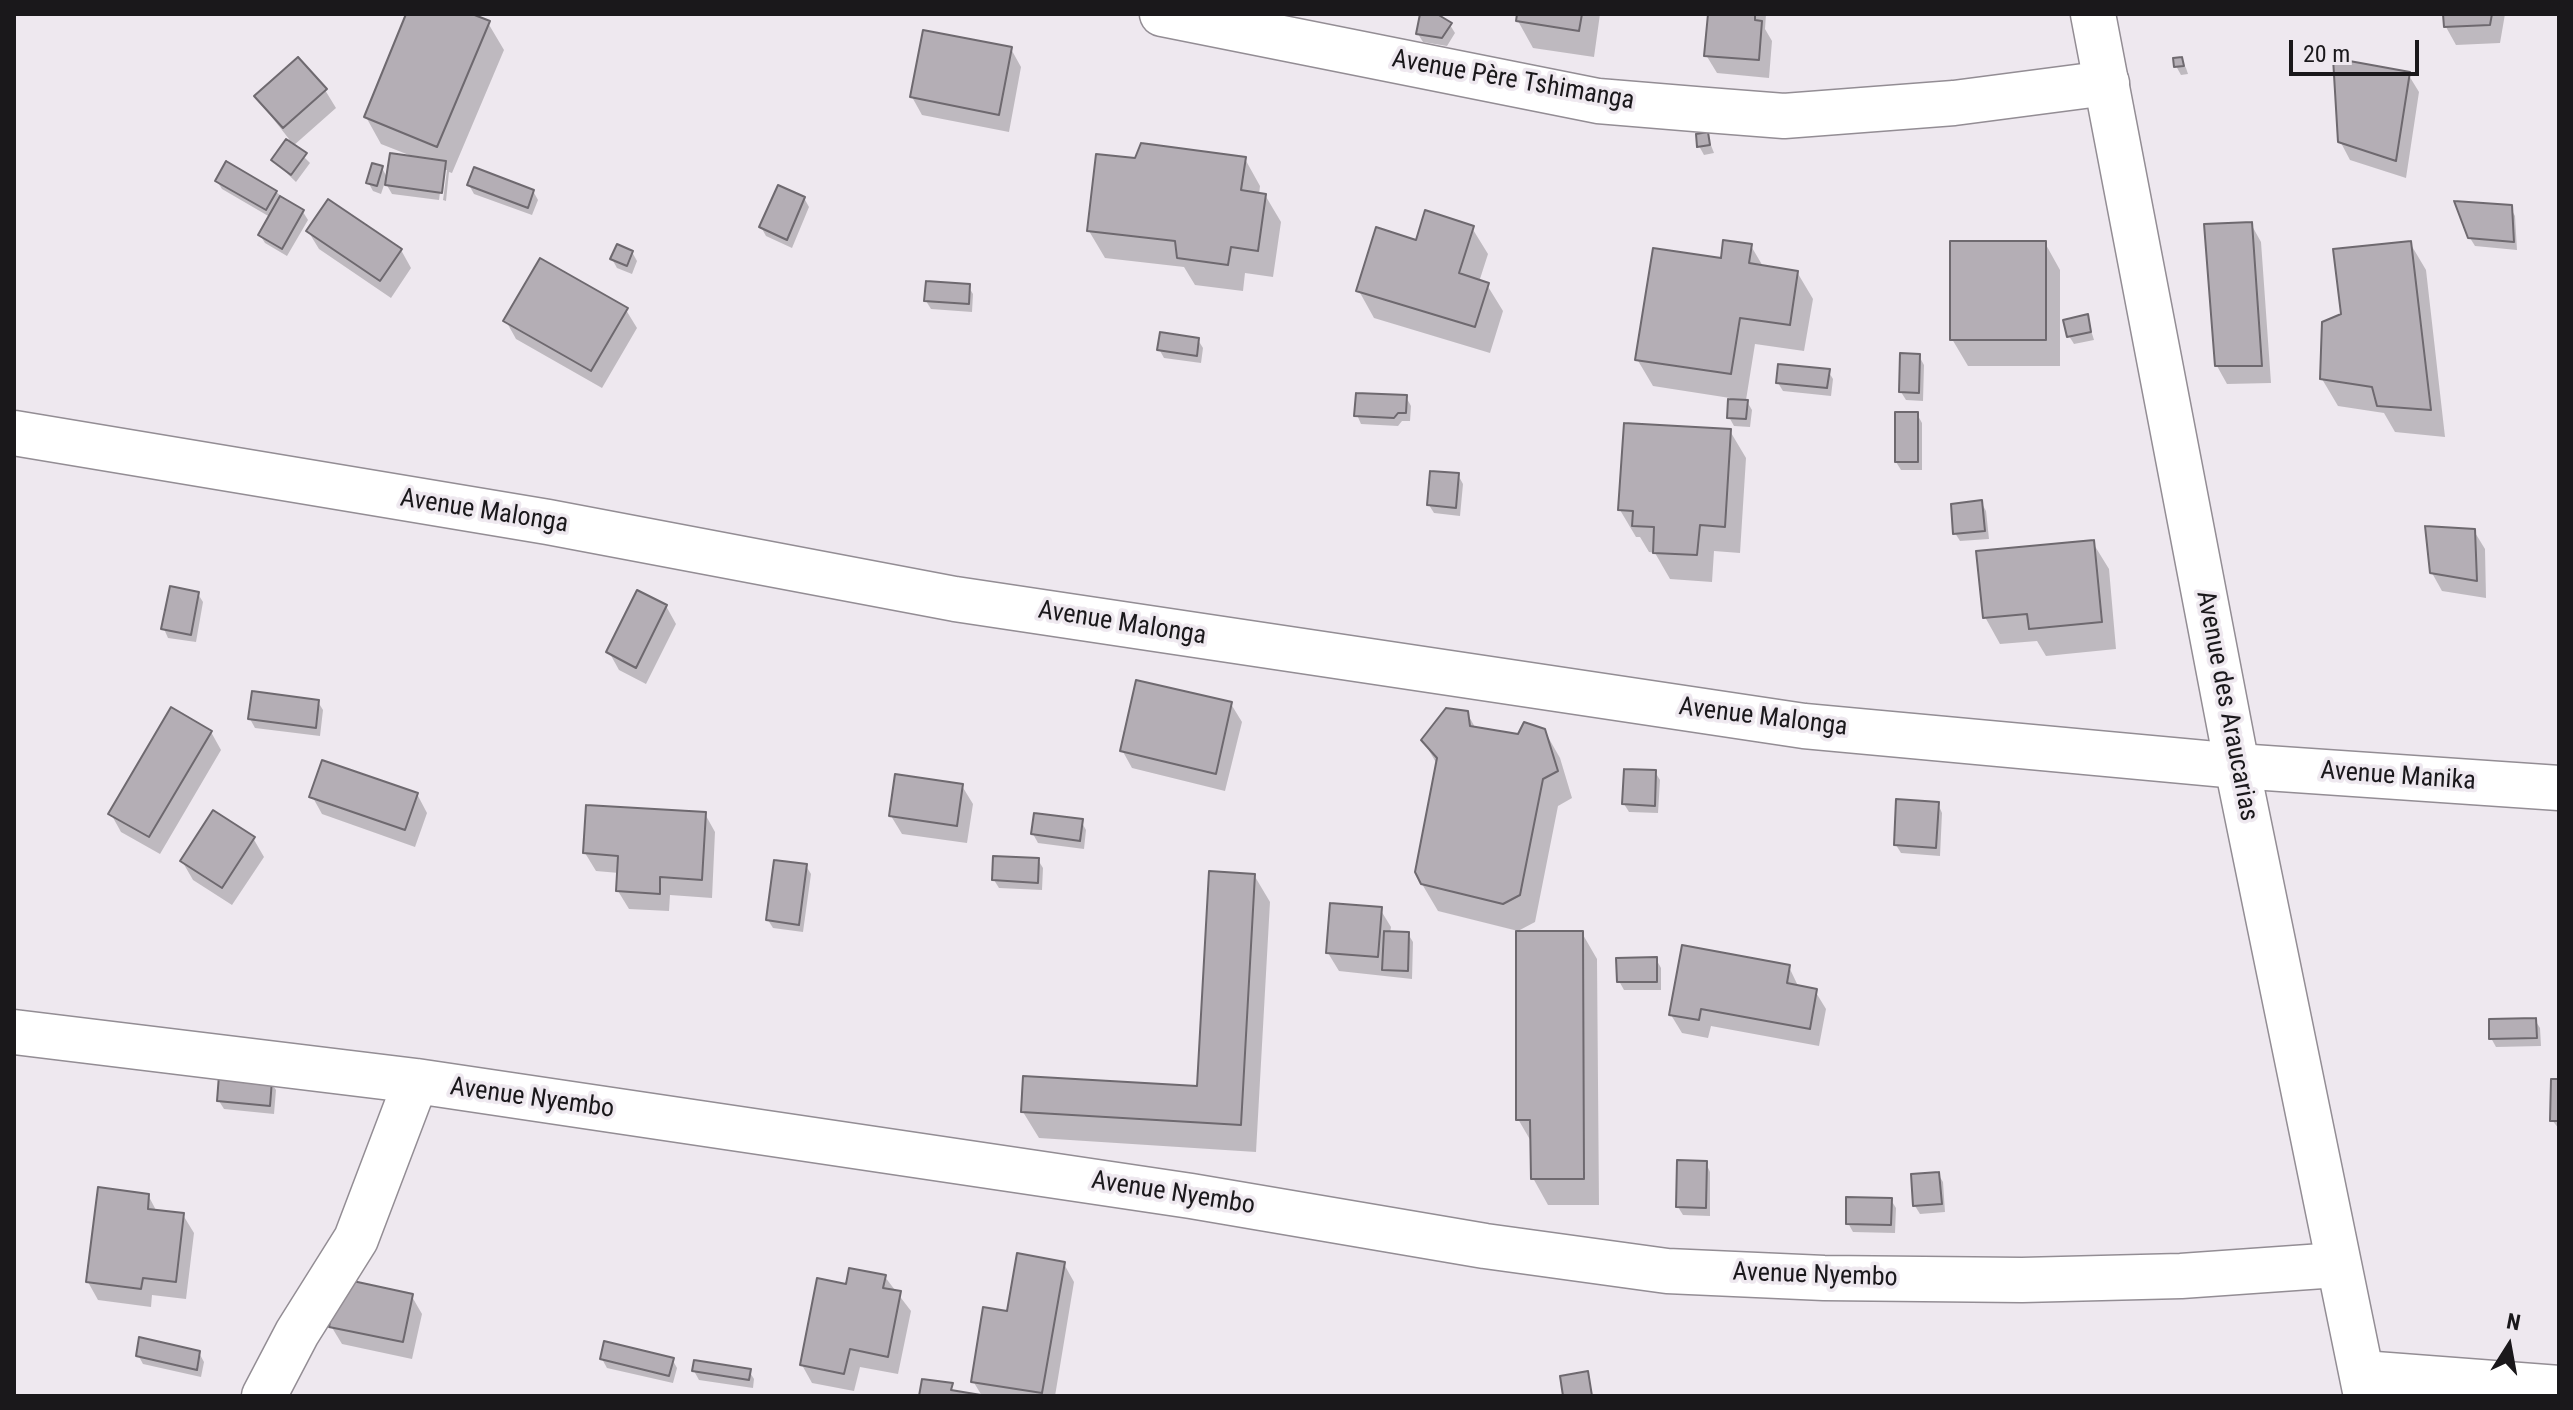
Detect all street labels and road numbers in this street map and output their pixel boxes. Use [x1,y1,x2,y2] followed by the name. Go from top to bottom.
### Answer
[1389,44,1637,118] street label: Avenue Père Tshimanga
[398,483,570,541] street label: Avenue Malonga
[2188,588,2264,824] street label: Avenue des Araucarias
[1036,595,1208,653] street label: Avenue Malonga
[1677,692,1849,744] street label: Avenue Malonga
[2319,756,2477,798] street label: Avenue Manika
[448,1072,616,1126] street label: Avenue Nyembo
[1089,1166,1257,1222] street label: Avenue Nyembo
[1732,1258,1898,1294] street label: Avenue Nyembo

